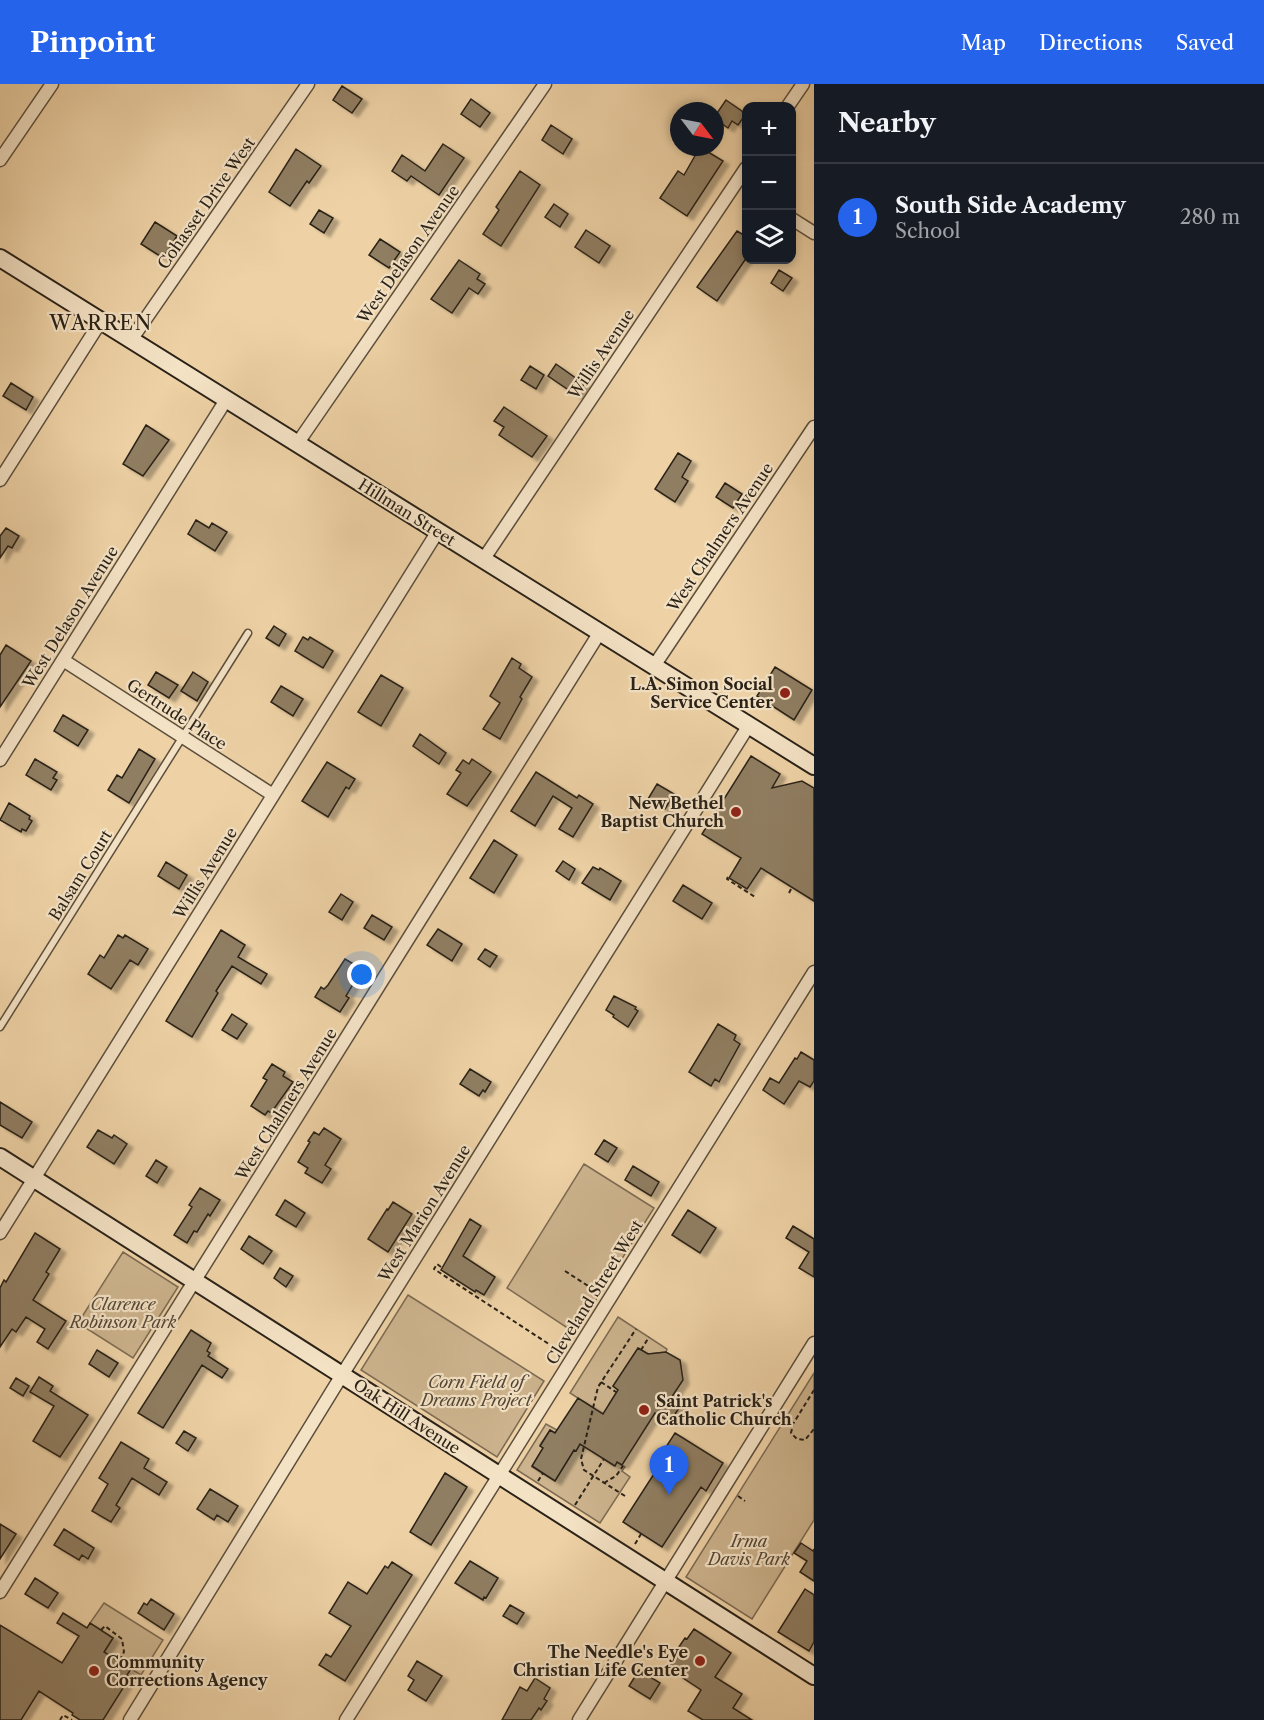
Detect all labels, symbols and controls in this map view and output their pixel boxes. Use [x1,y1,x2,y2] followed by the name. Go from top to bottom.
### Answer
[30,25,155,59] text: Pinpoint
[961,30,1006,55] text: Map
[1039,30,1143,55] text: Directions
[1176,30,1234,55] text: Saved
[670,102,724,156] north arrow
[742,102,796,264] map controls
[742,102,796,156] button: +
[838,107,936,139] text: Nearby
[153,133,259,273] street label: Cohasset Drive West
[742,156,796,210] button: −
[352,181,463,328] street label: West Delason Avenue
[895,192,1126,219] text: South Side Academy
[853,205,862,229] text: 1
[1180,205,1240,229] text: 280 m
[742,210,796,264] button: layers
[895,219,960,243] text: School
[563,305,638,404] street label: Willis Avenue
[48,311,153,335] district label: WARREN
[662,459,777,616] street label: West Chalmers Avenue
[355,474,460,550] street label: Hillman Street
[17,542,122,693] street label: West Delason Avenue
[123,674,231,754] street label: Gertrude Place
[630,674,773,712] place label: L.A. Simon Social Service Center
[778,686,792,700] marker: L.A. Simon Social Service Center
[600,793,724,831] place label: New Bethel Baptist Church
[729,805,743,819] marker: New Bethel Baptist Church
[168,823,241,923] street label: Willis Avenue
[44,826,116,924] street label: Balsam Court
[347,960,376,989] your location
[230,1024,341,1185] street label: West Chalmers Avenue
[373,1141,474,1286] street label: West Marion Avenue
[541,1216,647,1368] street label: Cleveland Street West
[68,1294,177,1332] park label: Clarence Robinson Park
[419,1372,533,1410] park label: Corn Field of Dreams Project
[350,1374,464,1458] street label: Oak Hill Avenue
[656,1391,792,1429] place label: Saint Patrick's Catholic Church
[637,1403,651,1417] marker: Saint Patrick's Catholic Church
[650,1446,688,1495] pin: 1
[706,1531,791,1569] park label: Irma Davis Park
[513,1642,688,1680] place label: The Needle's Eye Christian Life Center
[106,1652,269,1690] place label: Community Corrections Agency
[693,1654,707,1668] marker: The Needle's Eye Christian Life Center
[87,1664,101,1678] marker: Community Corrections Agency

